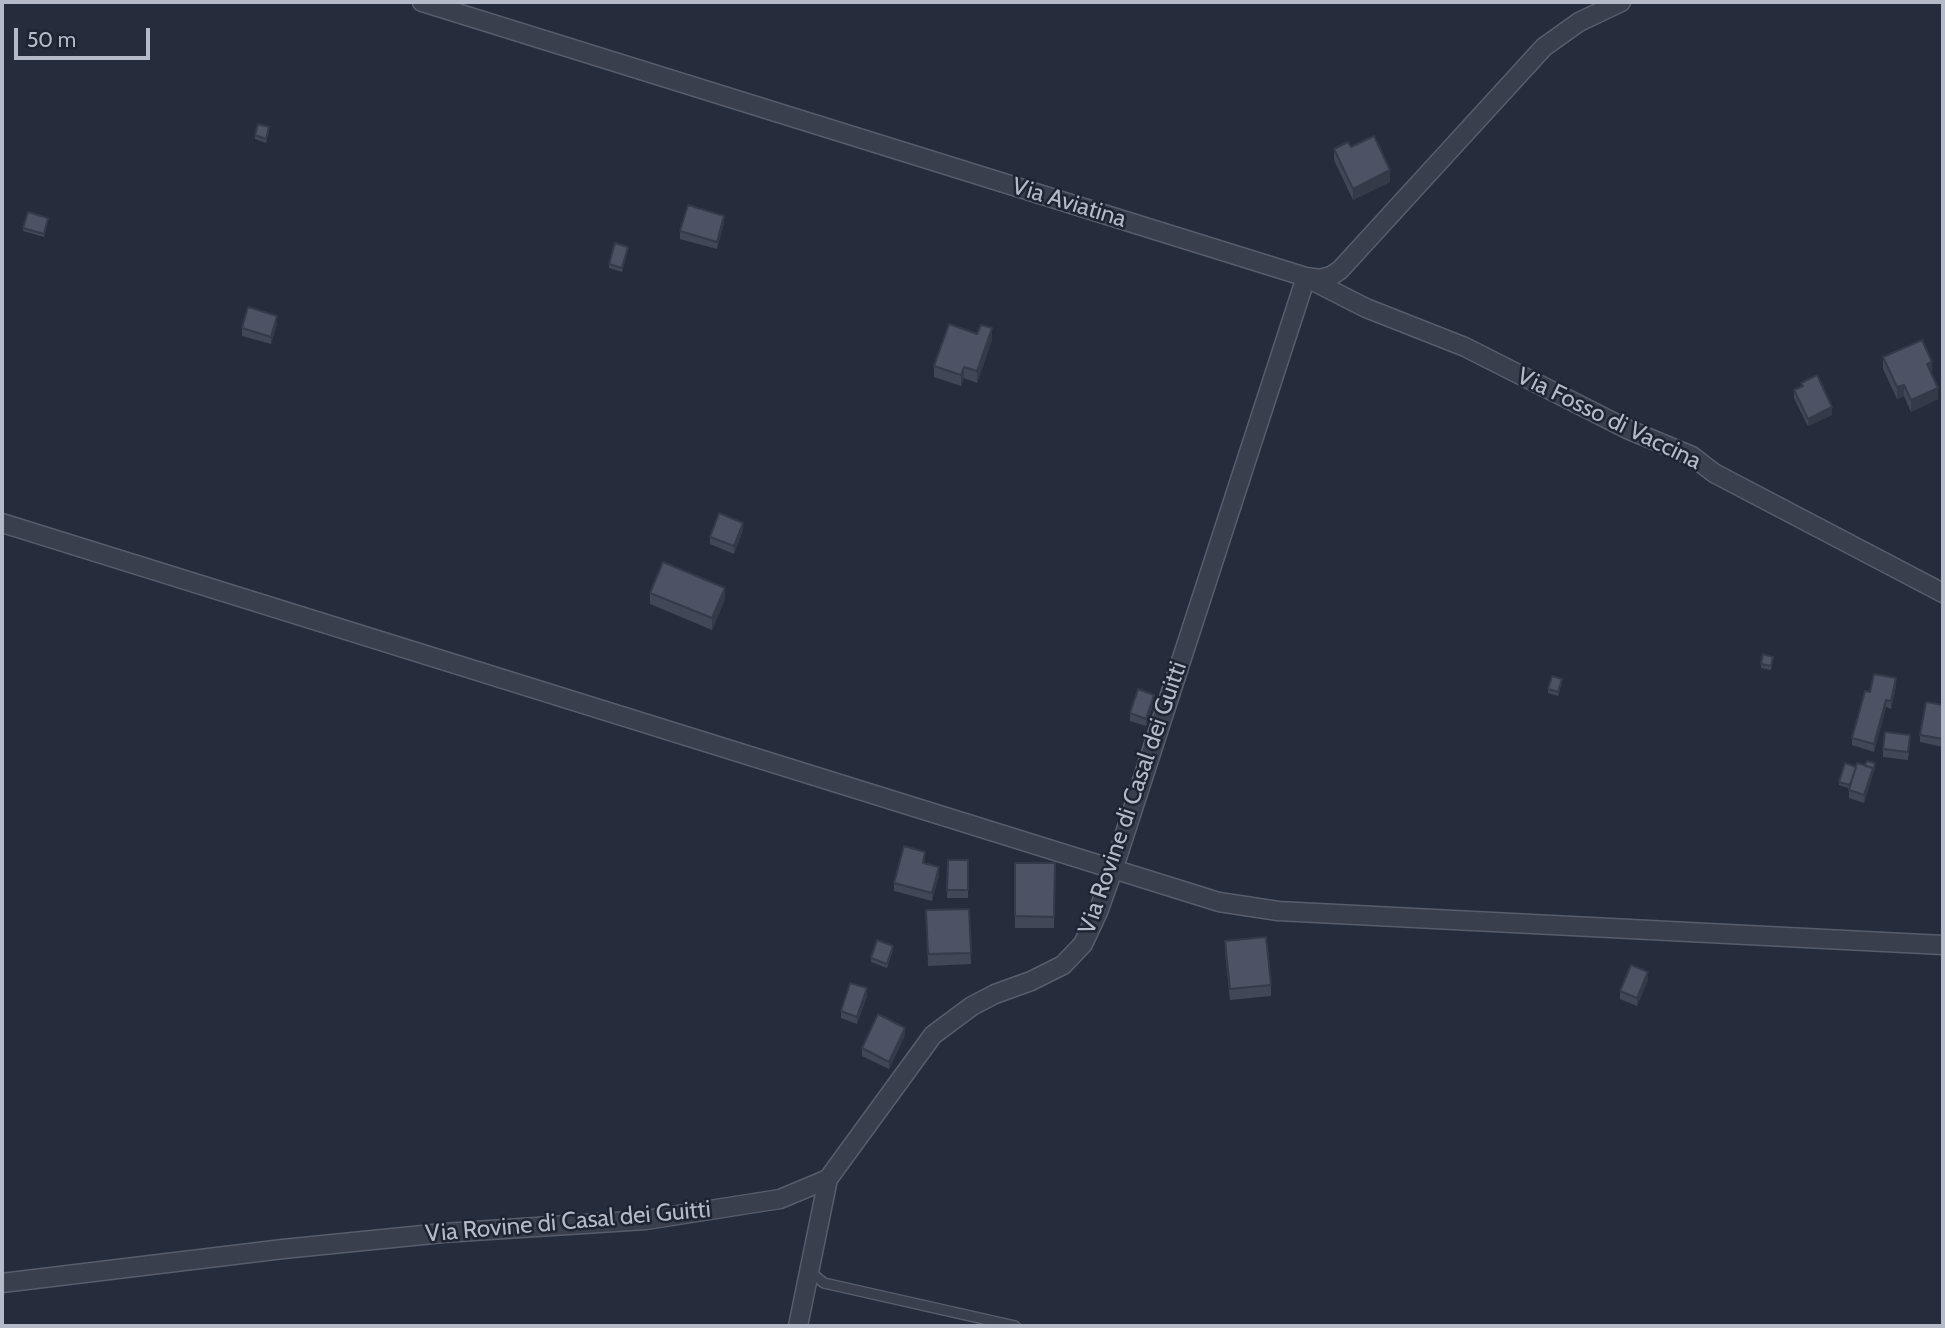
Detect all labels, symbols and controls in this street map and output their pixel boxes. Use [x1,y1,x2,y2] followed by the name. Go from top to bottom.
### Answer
[18,14,154,58] scale bar
[27,27,76,52] text: 50 m
[1008,172,1130,234] street label: Via Aviatina
[1512,362,1706,476] street label: Via Fosso di Vaccina
[1073,658,1193,938] street label: Via Rovine di Casal dei Guitti
[424,1195,712,1249] street label: Via Rovine di Casal dei Guitti

